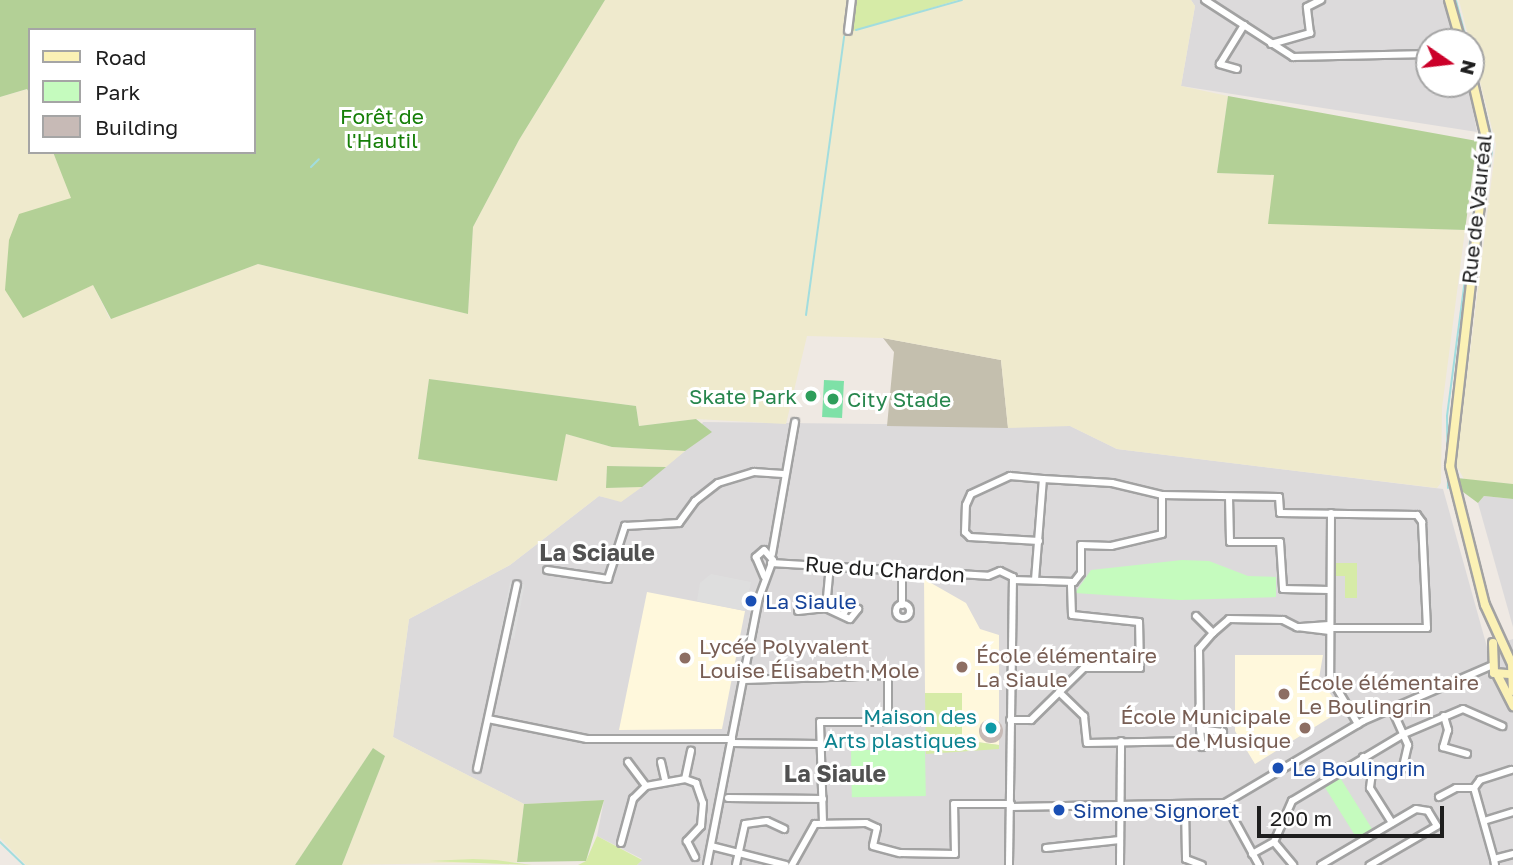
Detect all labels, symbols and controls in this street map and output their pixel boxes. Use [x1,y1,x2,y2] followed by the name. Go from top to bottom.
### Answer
[28,28,256,154] legend
[1415,28,1485,98] north arrow
[95,44,146,70] text: Road
[1456,58,1482,78] text: N
[95,79,140,105] text: Park
[340,103,424,153] park label: Forêt de l'Hautil
[95,114,178,140] text: Building
[1456,133,1496,285] street label: Rue de Vauréal
[689,383,797,409] place label: Skate Park
[847,386,951,412] place label: City Stade
[803,388,819,404] marker: Skate Park
[825,391,841,407] marker: City Stade
[539,538,655,566] district label: La Sciaule
[804,551,966,587] street label: Rue du Chardon
[765,588,857,614] place label: La Siaule
[743,593,759,609] marker: La Siaule
[699,633,919,683] place label: Lycée Polyvalent Louise Élisabeth Mole
[976,642,1157,692] place label: École élémentaire La Siaule
[677,650,693,666] marker: Lycée Polyvalent Louise Élisabeth Mole
[954,659,970,675] marker: École élémentaire La Siaule
[1298,669,1479,719] place label: École élémentaire Le Boulingrin
[1276,686,1292,702] marker: École élémentaire Le Boulingrin
[824,703,977,753] place label: Maison des Arts plastiques
[1121,703,1291,753] place label: École Municipale de Musique
[983,720,999,736] marker: Maison des Arts plastiques
[1297,720,1313,736] marker: École Municipale de Musique
[1292,755,1425,781] place label: Le Boulingrin
[784,759,886,787] district label: La Siaule
[1270,760,1286,776] marker: Le Boulingrin
[1261,792,1448,836] scale bar
[1073,797,1240,823] place label: Simone Signoret
[1051,802,1067,818] marker: Simone Signoret
[1270,805,1332,831] text: 200 m

